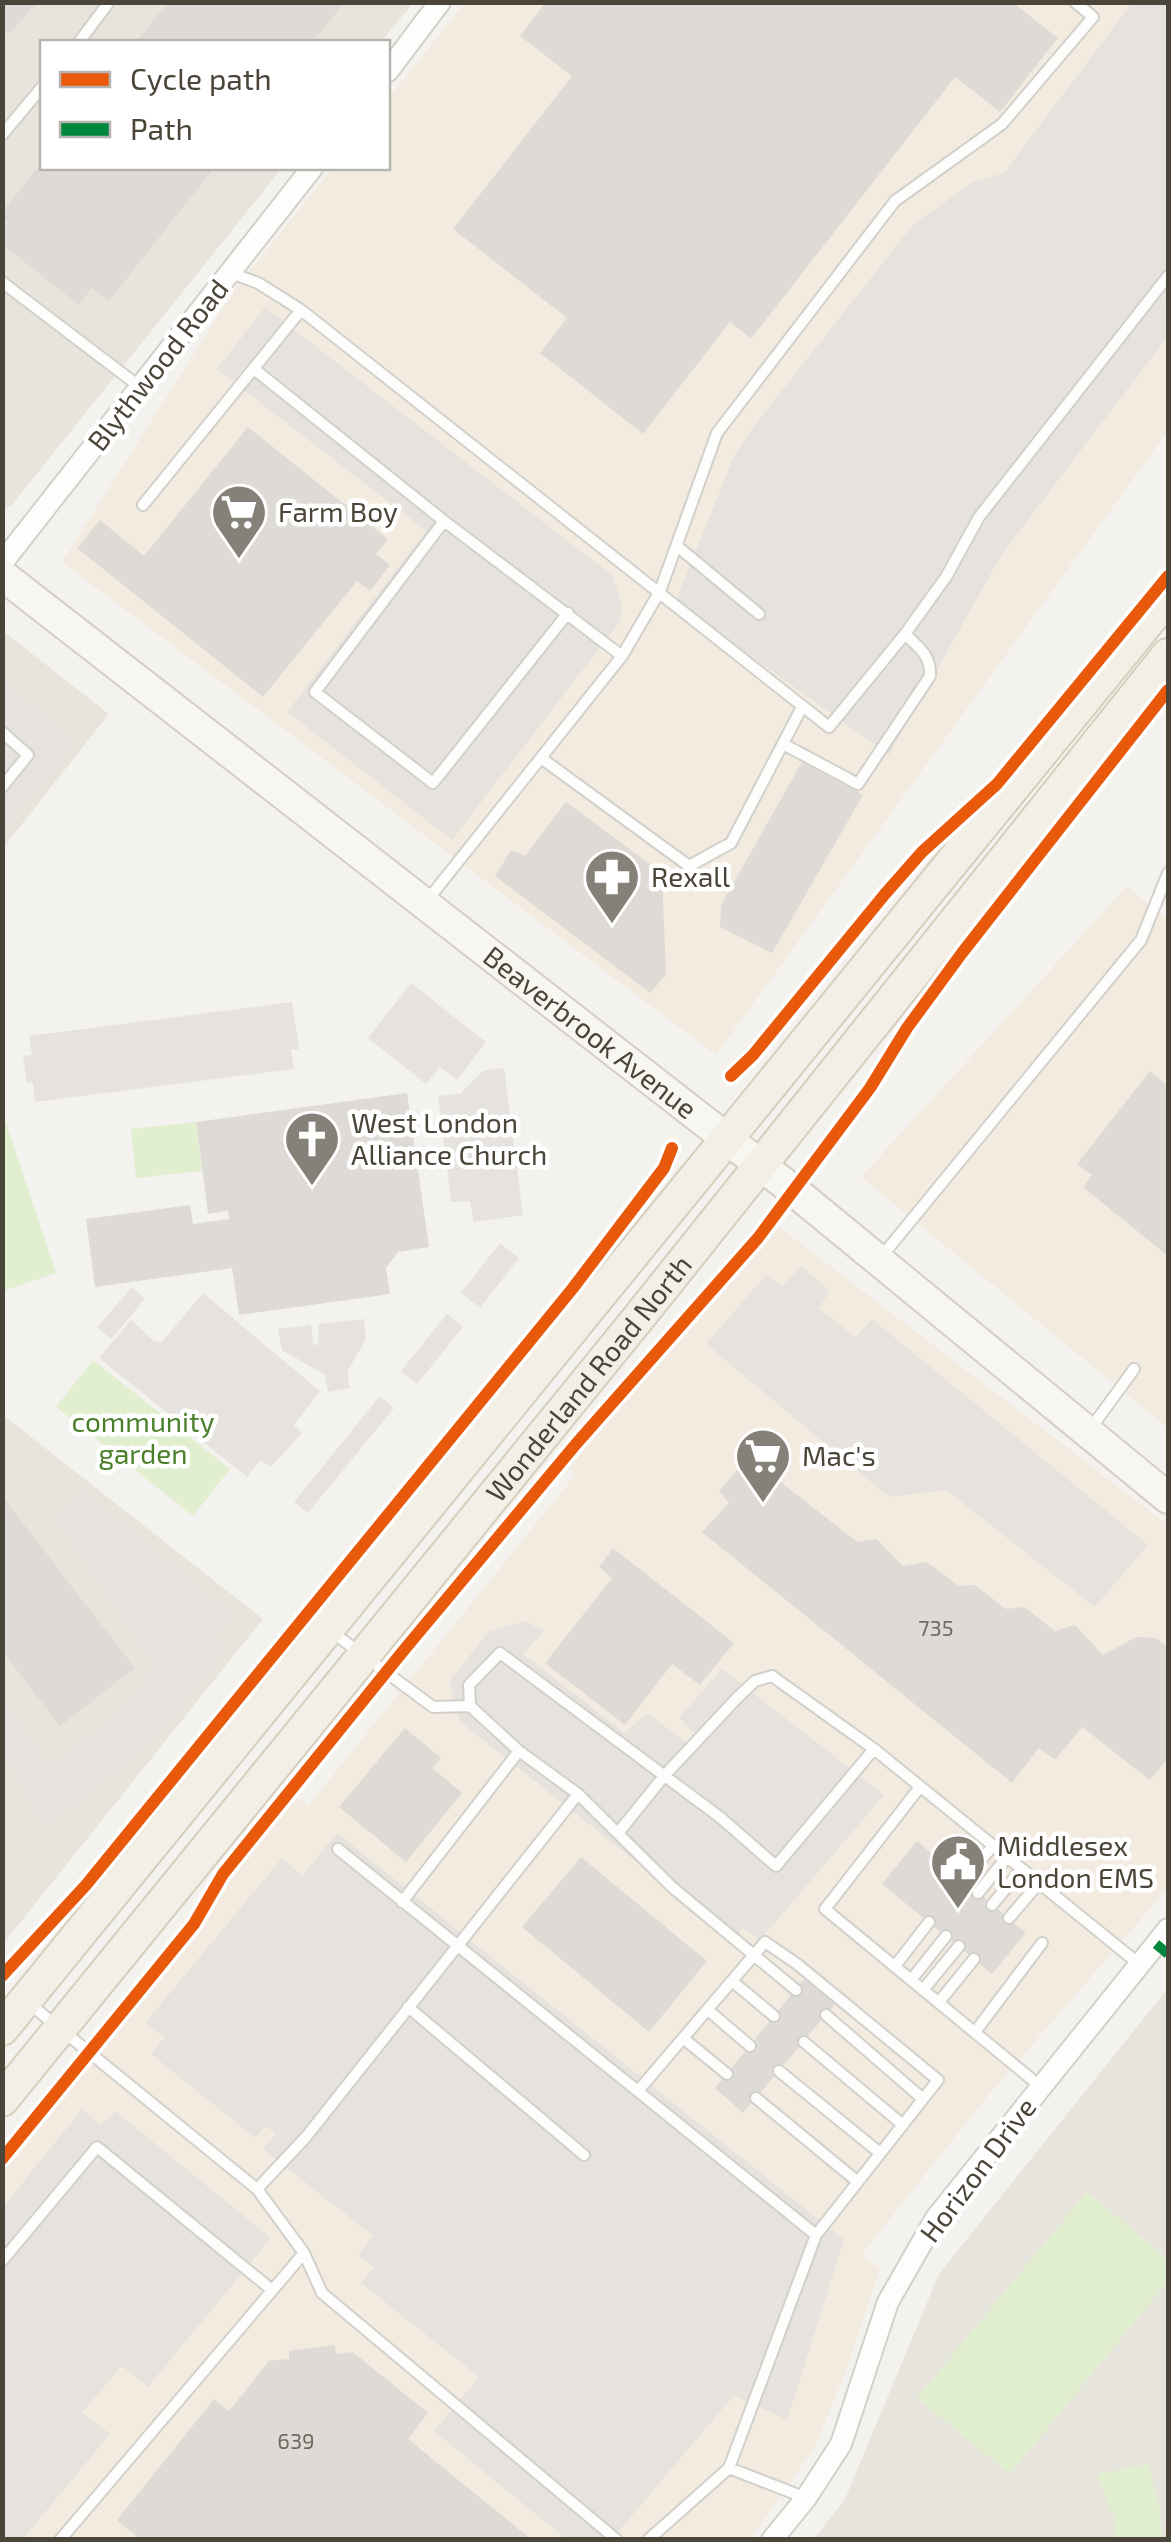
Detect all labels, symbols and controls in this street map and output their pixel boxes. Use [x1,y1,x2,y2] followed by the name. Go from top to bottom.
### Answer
[40,40,390,170] legend
[130,60,272,96] text: Cycle path
[130,110,193,146] text: Path
[80,272,235,457] street label: Blythwood Road
[209,482,269,561] supermarket icon: Farm Boy
[278,494,398,528] place label: Farm Boy
[582,847,642,926] pharmacy icon: Rexall
[651,859,731,893] place label: Rexall
[477,938,704,1125] street label: Beaverbrook Avenue
[351,1105,547,1171] place label: West London Alliance Church
[282,1109,342,1188] church icon: West London Alliance Church
[478,1248,698,1508] street label: Wonderland Road North
[71,1404,215,1470] park label: community garden
[733,1426,793,1505] supermarket icon: Mac's
[802,1438,876,1472] place label: Mac's
[918,1614,954,1640] house number: 735
[997,1828,1154,1894] place label: Middlesex London EMS
[928,1832,988,1911] public building icon: Middlesex London EMS
[912,2091,1043,2248] street label: Horizon Drive
[277,2427,315,2453] house number: 639

